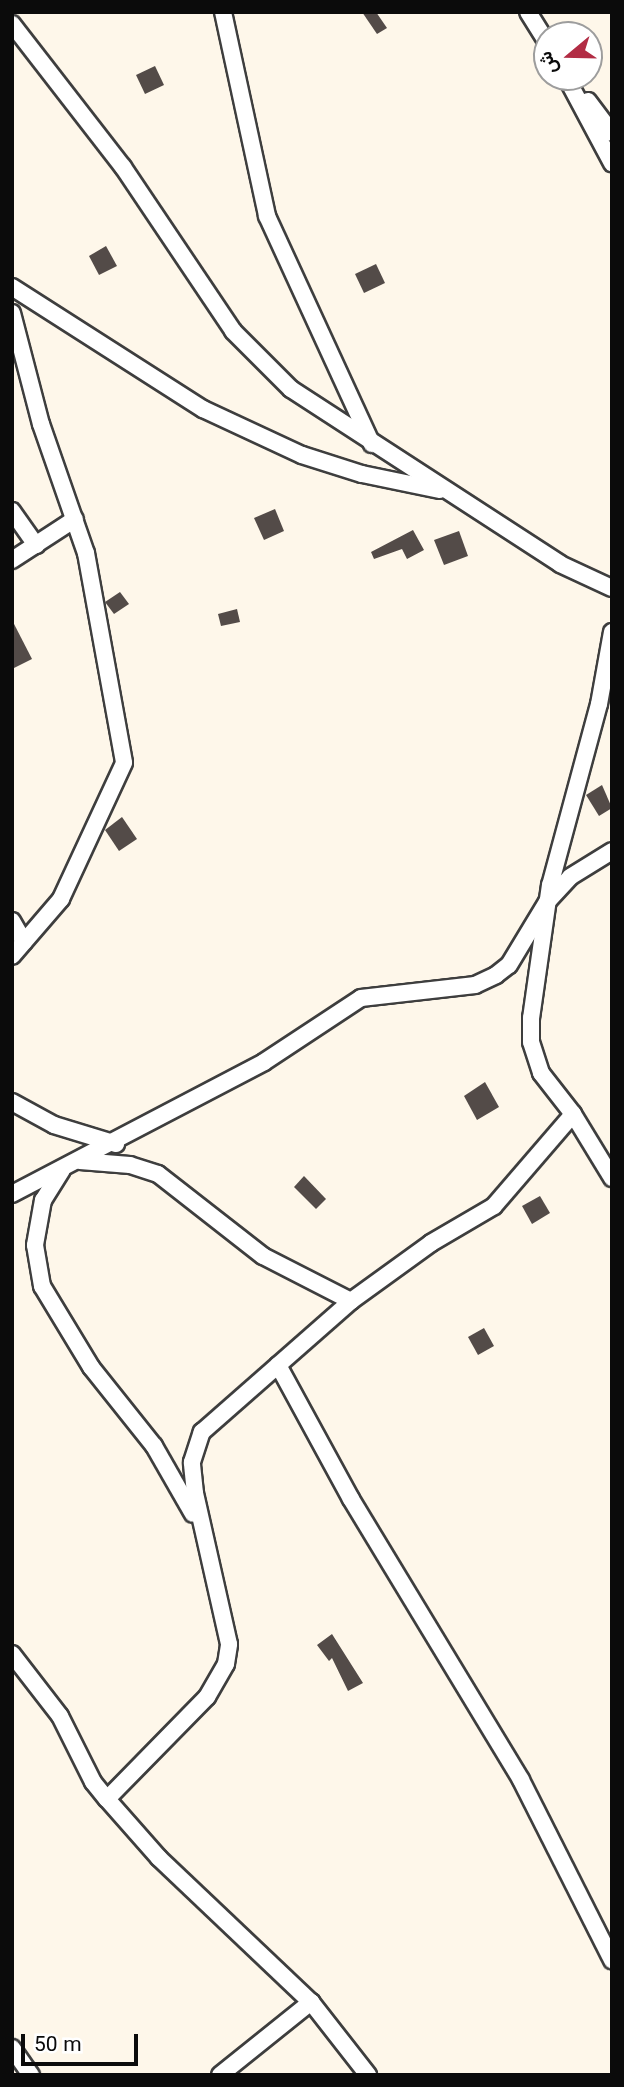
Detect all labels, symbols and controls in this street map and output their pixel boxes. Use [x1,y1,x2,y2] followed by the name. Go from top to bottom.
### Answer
[533,21,603,91] north arrow
[532,47,567,78] text: ش
[24,2021,142,2064] scale bar
[34,2029,82,2062] text: 50 m

